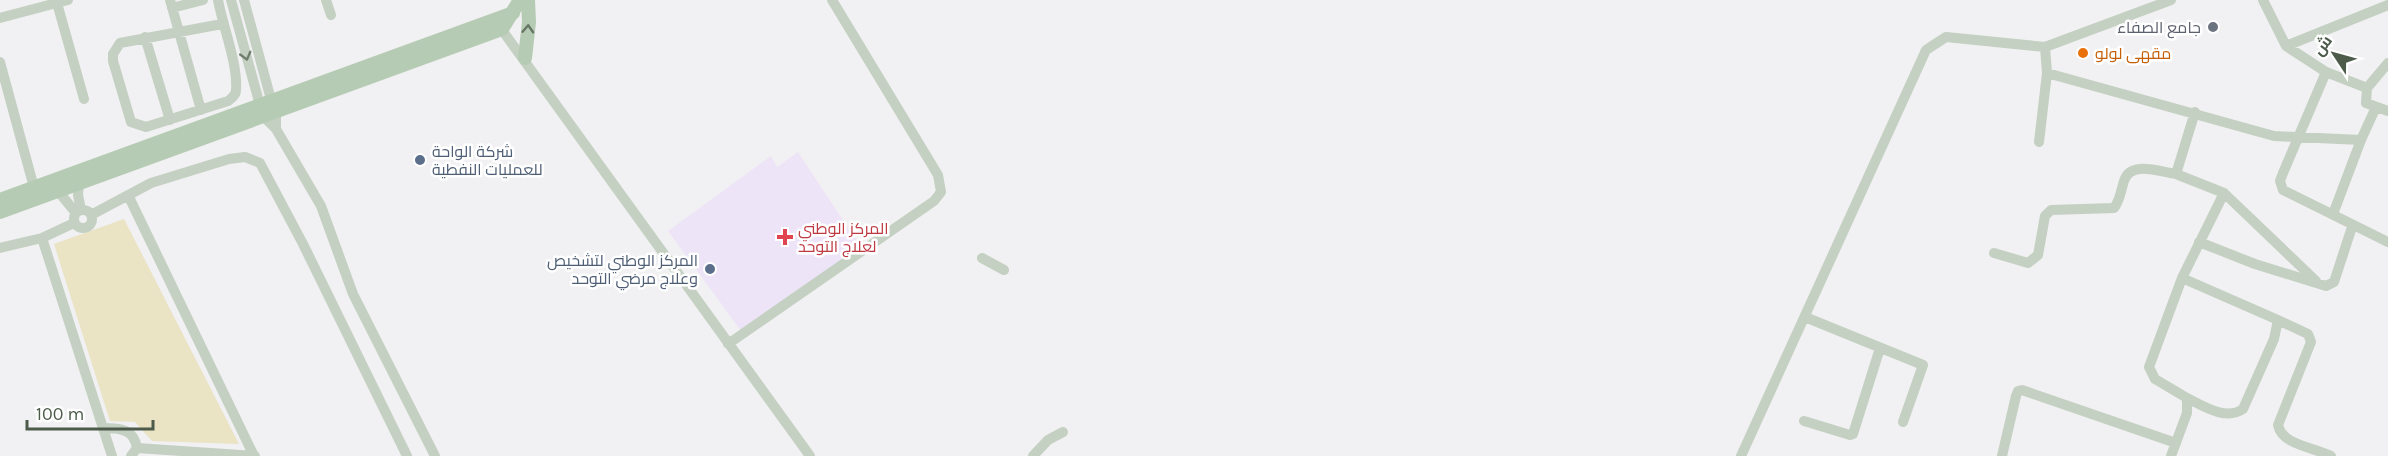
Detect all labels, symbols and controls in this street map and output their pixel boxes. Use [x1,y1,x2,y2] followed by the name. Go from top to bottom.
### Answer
[2117,18,2201,39] place label: جامع الصفاء
[2206,20,2220,34] marker: جامع الصفاء
[2304,24,2364,84] north arrow
[522,25,535,34] one-way arrow
[2309,32,2336,59] text: ش
[2095,44,2171,64] place label: مقهى لولو
[2076,46,2090,60] marker: مقهى لولو
[239,51,251,61] one-way arrow
[432,142,543,179] place label: شركة الواحة للعمليات النفطية
[413,153,427,167] marker: شركة الواحة للعمليات النفطية
[798,219,889,258] place label: المركز الوطني لعلاج التوحد
[776,228,794,246] marker: المركز الوطني لعلاج التوحد
[547,251,698,291] place label: المركز الوطني لتشخيص وعلاج مرضي التوحد
[703,262,717,276] marker: المركز الوطني لتشخيص وعلاج مرضي التوحد
[27,393,153,431] scale bar
[36,403,84,425] text: 100 m

